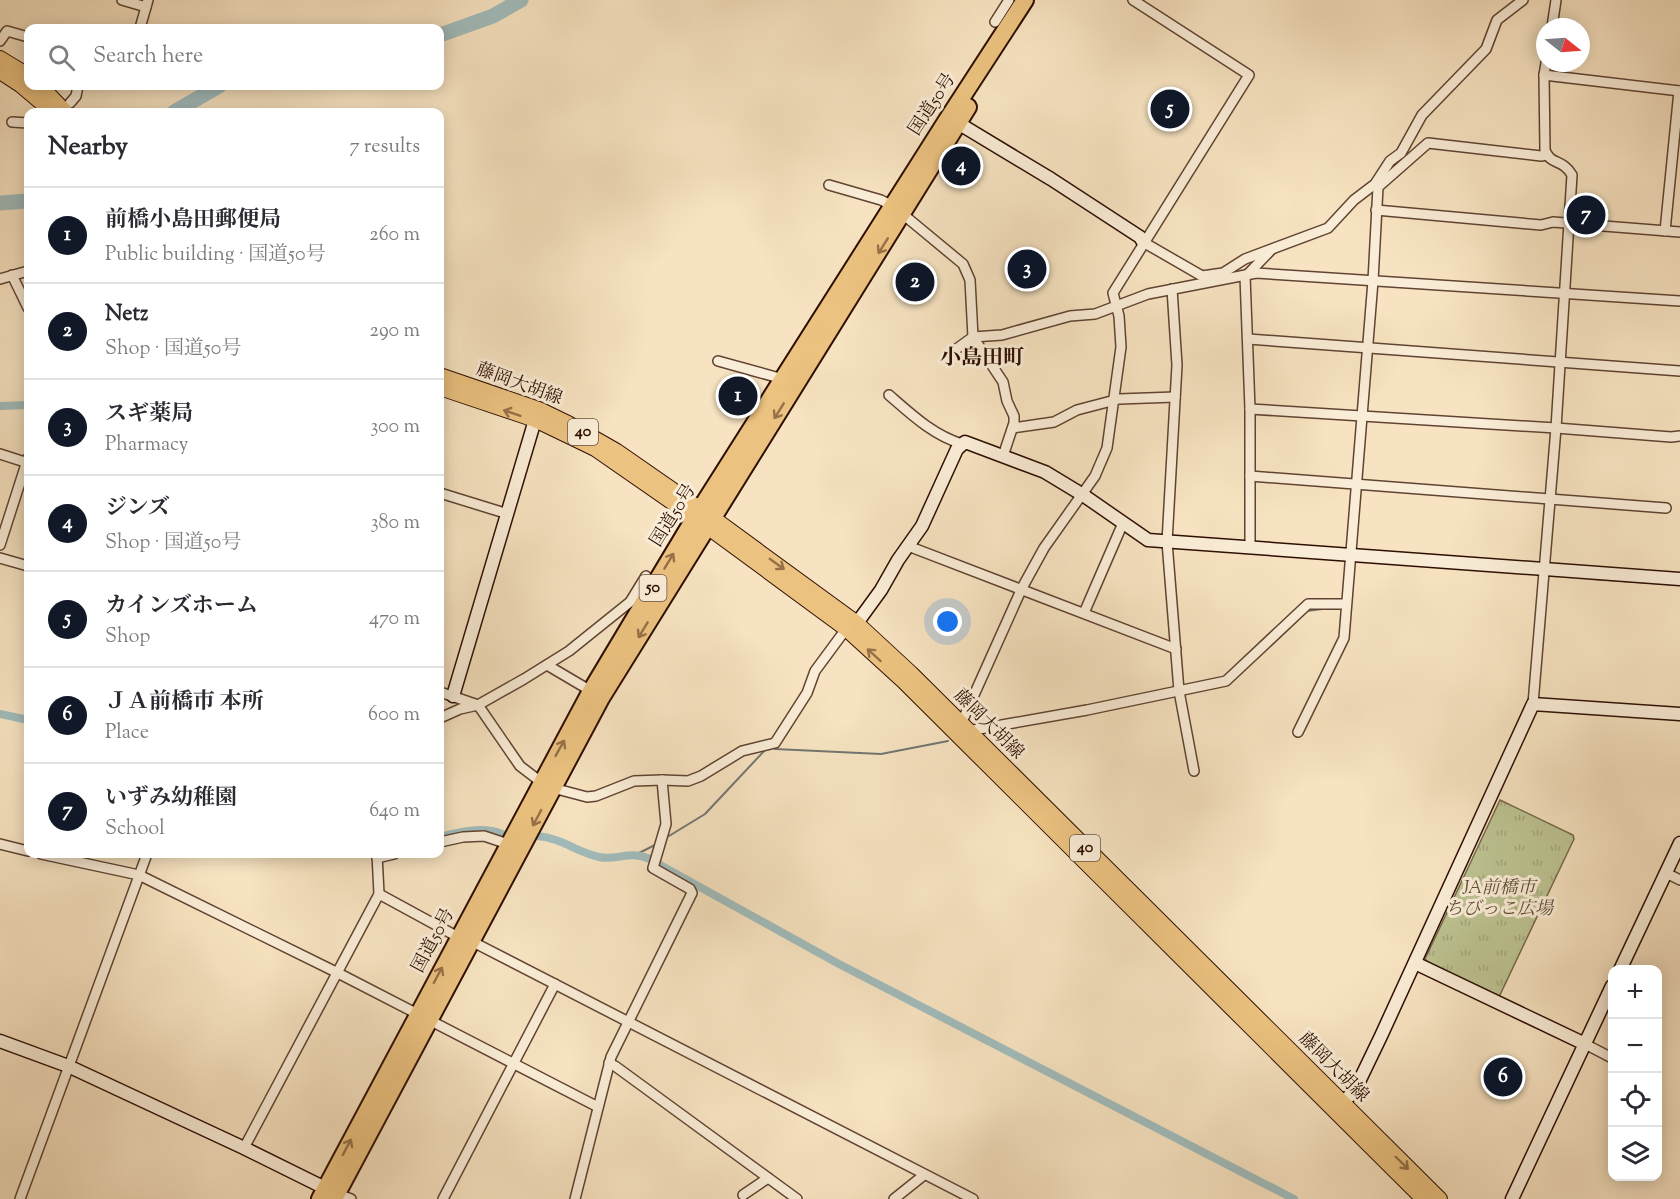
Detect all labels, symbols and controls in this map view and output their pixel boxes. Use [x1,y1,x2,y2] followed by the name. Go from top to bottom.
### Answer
[1536,18,1590,72] north arrow
[24,24,444,90] search box
[45,41,78,74] icon: search
[93,41,203,73] text: Search here
[903,69,963,141] street label: 国道50号
[1150,86,1190,132] pin: 5
[48,129,128,166] text: Nearby
[349,133,420,162] text: 7 results
[942,144,980,188] pin: 4
[1566,192,1606,238] pin: 7
[105,205,281,237] text: 前橋小島田郵便局
[64,221,71,250] text: 1
[369,221,420,250] text: 260 m
[876,237,888,254] one-way arrow
[105,241,325,270] text: Public building · 国道50号
[1008,246,1046,292] pin: 3
[896,260,934,304] pin: 2
[105,299,148,331] text: Netz
[63,317,72,346] text: 2
[370,317,420,346] text: 290 m
[105,335,241,364] text: Shop · 国道50号
[940,344,1024,374] district label: 小島田町
[472,357,566,413] street label: 藤岡大胡線
[718,374,758,418] pin: 1
[105,399,193,431] text: スギ薬局
[773,402,785,419] one-way arrow
[503,406,522,417] one-way arrow
[63,413,72,442] text: 3
[370,413,420,442] text: 300 m
[568,419,598,445] road number: 40
[105,431,188,460] text: Pharmacy
[645,480,703,552] street label: 国道50号
[105,493,170,525] text: ジンズ
[62,509,73,538] text: 4
[371,509,420,538] text: 380 m
[105,529,241,558] text: Shop · 国道50号
[663,553,675,570] one-way arrow
[768,558,784,570] one-way arrow
[640,575,666,601] road number: 50
[105,591,258,623] text: カインズホーム
[64,605,71,634] text: 5
[369,605,420,634] text: 470 m
[933,607,962,636] your location
[636,621,648,638] one-way arrow
[105,623,150,652] text: Shop
[867,648,882,662] one-way arrow
[947,684,1029,766] street label: 藤岡大胡線
[105,687,264,719] text: ＪＡ前橋市 本所
[63,701,72,730] text: 6
[368,701,420,730] text: 600 m
[105,719,149,748] text: Place
[555,739,566,757] one-way arrow
[105,783,237,815] text: いずみ幼稚園
[62,797,73,826] text: 7
[369,797,420,826] text: 640 m
[531,809,543,826] one-way arrow
[105,815,165,844] text: School
[1070,835,1100,861] road number: 40
[1445,876,1555,923] park label: JA前橋市 ちびっこ広場
[406,904,462,978] street label: 国道50号
[1608,965,1662,1181] map controls
[1608,965,1662,1019] button: +
[432,967,444,984] one-way arrow
[1608,1019,1662,1073] button: −
[1292,1027,1374,1109] street label: 藤岡大胡線
[1484,1054,1522,1100] pin: 6
[1608,1073,1662,1127] button: locate
[1608,1127,1662,1181] button: layers
[341,1139,353,1156] one-way arrow
[1395,1155,1410,1170] one-way arrow

